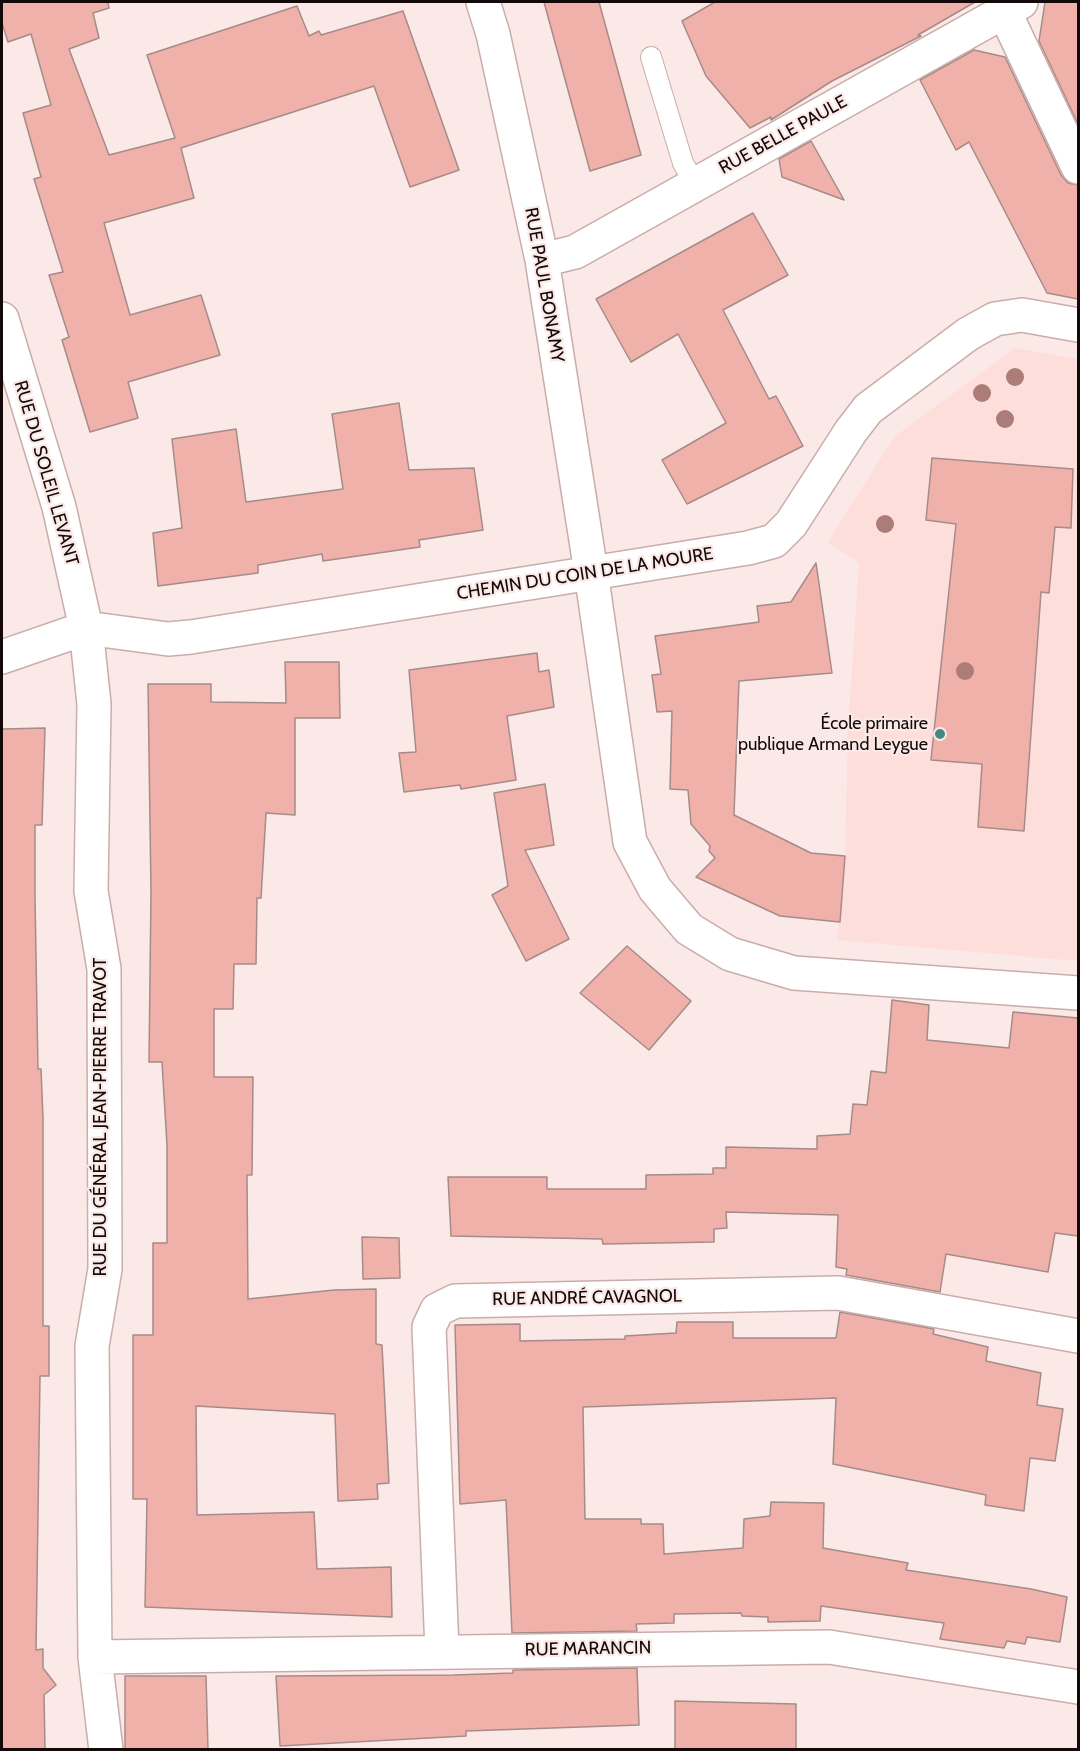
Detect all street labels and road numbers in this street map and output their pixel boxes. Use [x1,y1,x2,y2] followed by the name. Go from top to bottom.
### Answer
[715,91,851,179] street label: RUE BELLE PAULE
[520,206,568,364] street label: RUE PAUL BONAMY
[9,378,83,568] street label: RUE DU SOLEIL LEVANT
[455,543,715,605] street label: CHEMIN DU COIN DE LA MOURE
[90,958,112,1276] street label: RUE DU GÉNÉRAL JEAN-PIERRE TRAVOT
[492,1286,682,1310] street label: RUE ANDRÉ CAVAGNOL
[525,1637,651,1661] street label: RUE MARANCIN

